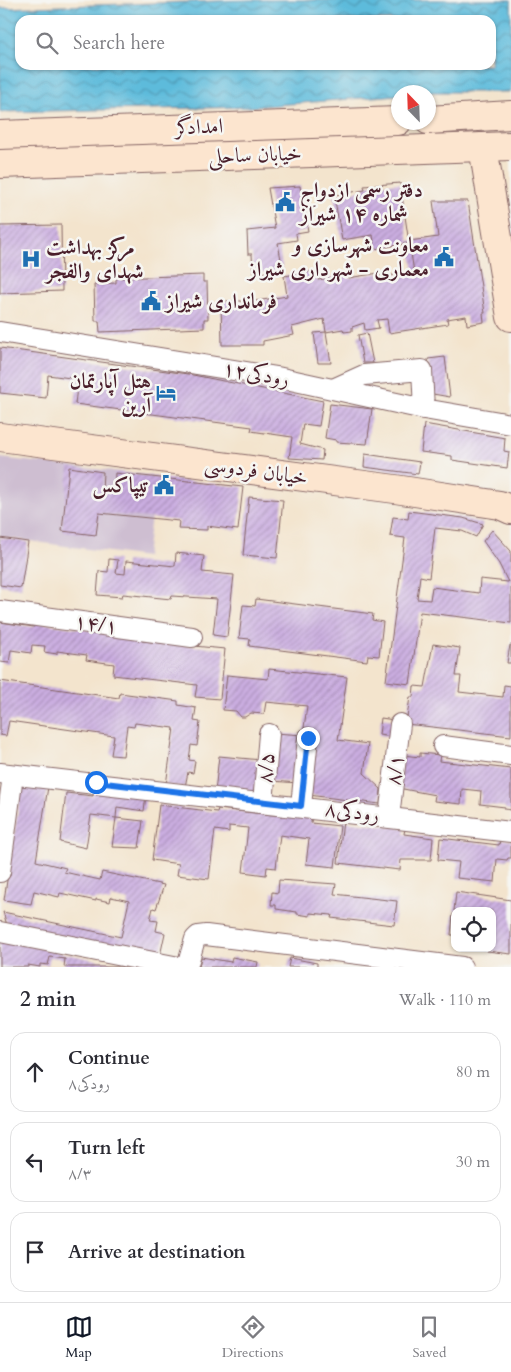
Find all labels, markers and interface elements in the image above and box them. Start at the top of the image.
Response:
search box [15,15,496,70]
icon: search [33,29,61,57]
text: Search here [73,30,165,56]
north arrow [391,85,436,130]
street label: امدادگر [172,112,224,142]
street label: خیابان ساحلی [208,139,302,172]
place label: دفتر رسمی ازدواج شماره ۱۴ شیراز [298,176,423,229]
public building icon: دفتر رسمی ازدواج شماره ۱۴ شیراز [274,191,296,213]
place label: معاونت شهرسازی و معماری - شهرداری شیراز [246,231,429,284]
place label: مرکز بهداشت شهدای والفجر [44,233,144,286]
public building icon: معاونت شهرسازی و معماری - شهرداری شیراز [433,246,455,268]
hospital icon: مرکز بهداشت شهدای والفجر [20,248,42,270]
place label: فرمانداری شیراز [164,287,277,316]
public building icon: فرمانداری شیراز [140,290,162,312]
street label: رودکی۱۲ [220,354,292,394]
place label: هتل آپارتمان آرین [69,367,153,420]
hotel icon: هتل آپارتمان آرین [155,382,177,404]
street label: خیابان فردوسی [203,449,309,493]
place label: تیپاکس [92,471,149,500]
public building icon: تیپاکس [153,474,175,496]
street label: ۱۴/۱ [72,607,120,641]
route end [297,727,320,750]
street label: ۸/۵ [250,751,282,785]
street label: ۸/۱ [379,753,411,787]
route start [85,771,108,794]
street label: رودکی۸ [323,794,381,830]
map controls [451,907,496,952]
button: locate [451,907,496,952]
text: 2 min [20,985,76,1014]
text: Walk · 110 m [399,989,491,1011]
text: Continue [68,1045,150,1071]
icon: ahead [21,1058,49,1086]
text: 80 m [456,1061,490,1083]
text: رودکی۸ [68,1073,110,1095]
text: Turn left [68,1135,145,1161]
icon: left [21,1148,49,1176]
text: 30 m [456,1151,490,1173]
text: ۸/۳ [68,1163,92,1185]
icon: arrive [21,1238,49,1266]
text: Arrive at destination [68,1239,245,1265]
tab: Map [65,1313,93,1362]
tab: Directions [222,1313,283,1362]
tab: Saved [412,1313,446,1362]

